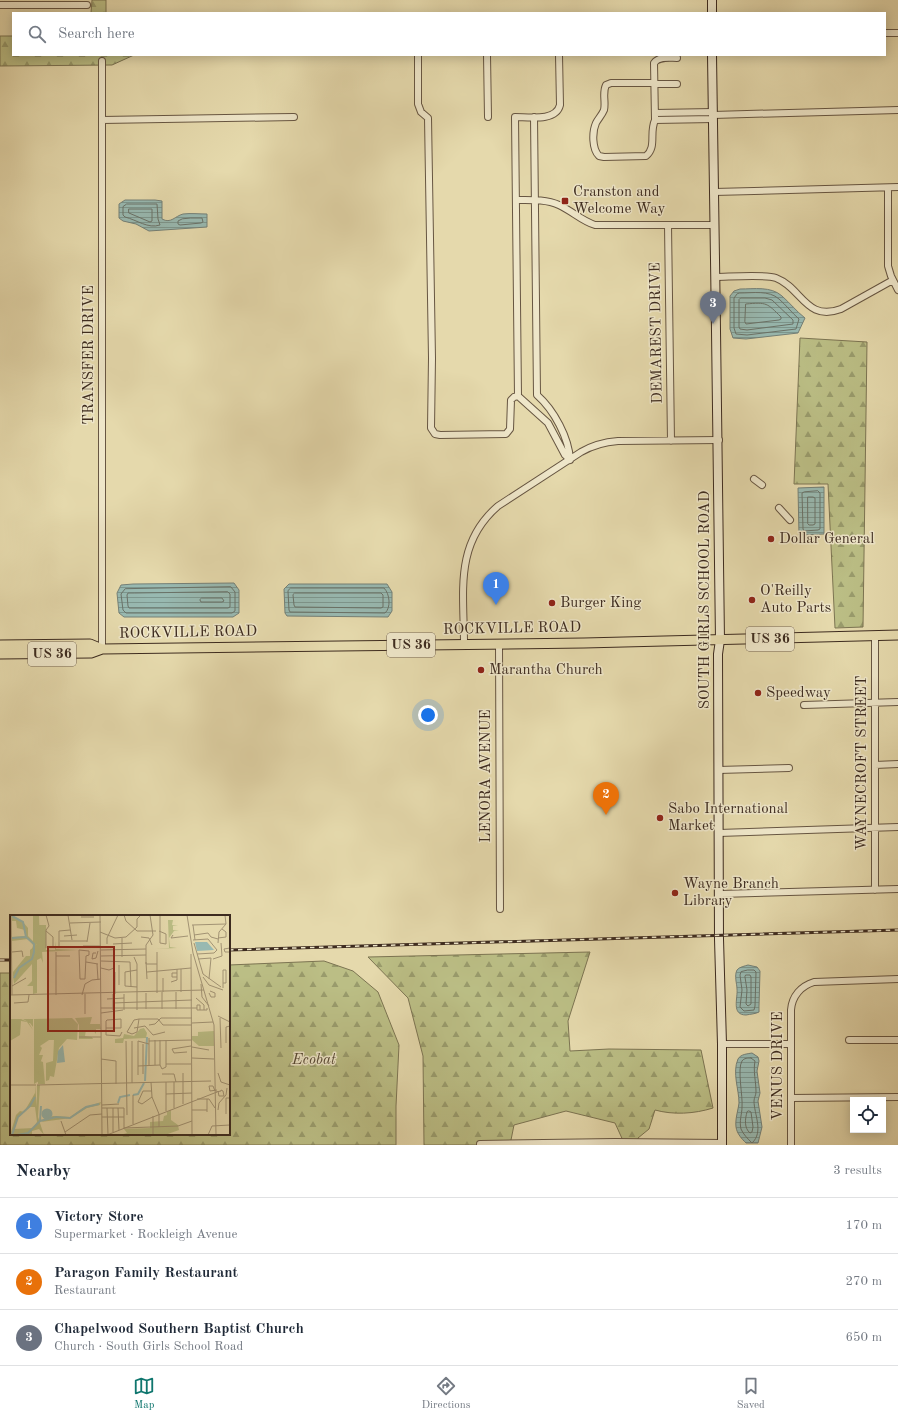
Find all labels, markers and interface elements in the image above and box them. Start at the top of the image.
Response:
search box [12,12,886,56]
icon: search [26,23,48,45]
text: Search here [58,27,135,42]
place label: Cranston and Welcome Way [573,185,666,217]
marker: Cranston and Welcome Way [560,196,570,206]
street label: DEMAREST DRIVE [648,262,666,404]
street label: TRANSFER DRIVE [82,285,97,425]
pin: 3 [700,291,726,324]
street label: SOUTH GIRLS SCHOOL ROAD [698,491,713,709]
place label: Dollar General [779,532,874,547]
marker: Dollar General [766,534,776,544]
pin: 1 [483,572,509,605]
place label: O'Reilly Auto Parts [760,584,831,616]
marker: O'Reilly Auto Parts [747,595,757,605]
place label: Burger King [560,596,641,611]
marker: Burger King [547,598,557,608]
street label: ROCKVILLE ROAD [443,620,581,638]
street label: ROCKVILLE ROAD [119,624,257,642]
road number: US 36 [746,627,794,651]
road number: US 36 [387,633,435,657]
road number: US 36 [28,642,76,666]
place label: Marantha Church [489,663,603,678]
marker: Marantha Church [476,665,486,675]
street label: WAYNECROFT STREET [855,676,870,850]
place label: Speedway [766,686,831,701]
marker: Speedway [753,688,763,698]
your location [418,705,438,725]
street label: LENORA AVENUE [479,709,494,843]
pin: 2 [593,782,619,815]
place label: Sabo International Market [668,802,788,834]
marker: Sabo International Market [655,813,665,823]
place label: Wayne Branch Library [683,877,779,909]
marker: Wayne Branch Library [670,888,680,898]
inset map [10,915,230,1135]
street label: VENUS DRIVE [771,1012,786,1120]
park label: Ecobat [291,1053,336,1068]
map controls [850,1097,886,1133]
button: locate [850,1097,886,1133]
text: Nearby [16,1163,71,1180]
text: 3 results [833,1164,882,1177]
text: Victory Store [54,1210,144,1225]
text: 1 [25,1219,33,1232]
text: 170 m [845,1219,882,1232]
text: Supermarket · Rockleigh Avenue [54,1228,238,1241]
text: Paragon Family Restaurant [54,1266,238,1281]
text: 2 [25,1275,33,1288]
text: 270 m [845,1275,882,1288]
text: Restaurant [54,1284,116,1297]
text: Chapelwood Southern Baptist Church [54,1322,304,1337]
text: 3 [25,1331,33,1344]
text: 650 m [845,1331,882,1344]
text: Church · South Girls School Road [54,1340,243,1353]
tab: Map [133,1375,155,1413]
tab: Directions [422,1375,470,1413]
tab: Saved [737,1375,765,1413]

